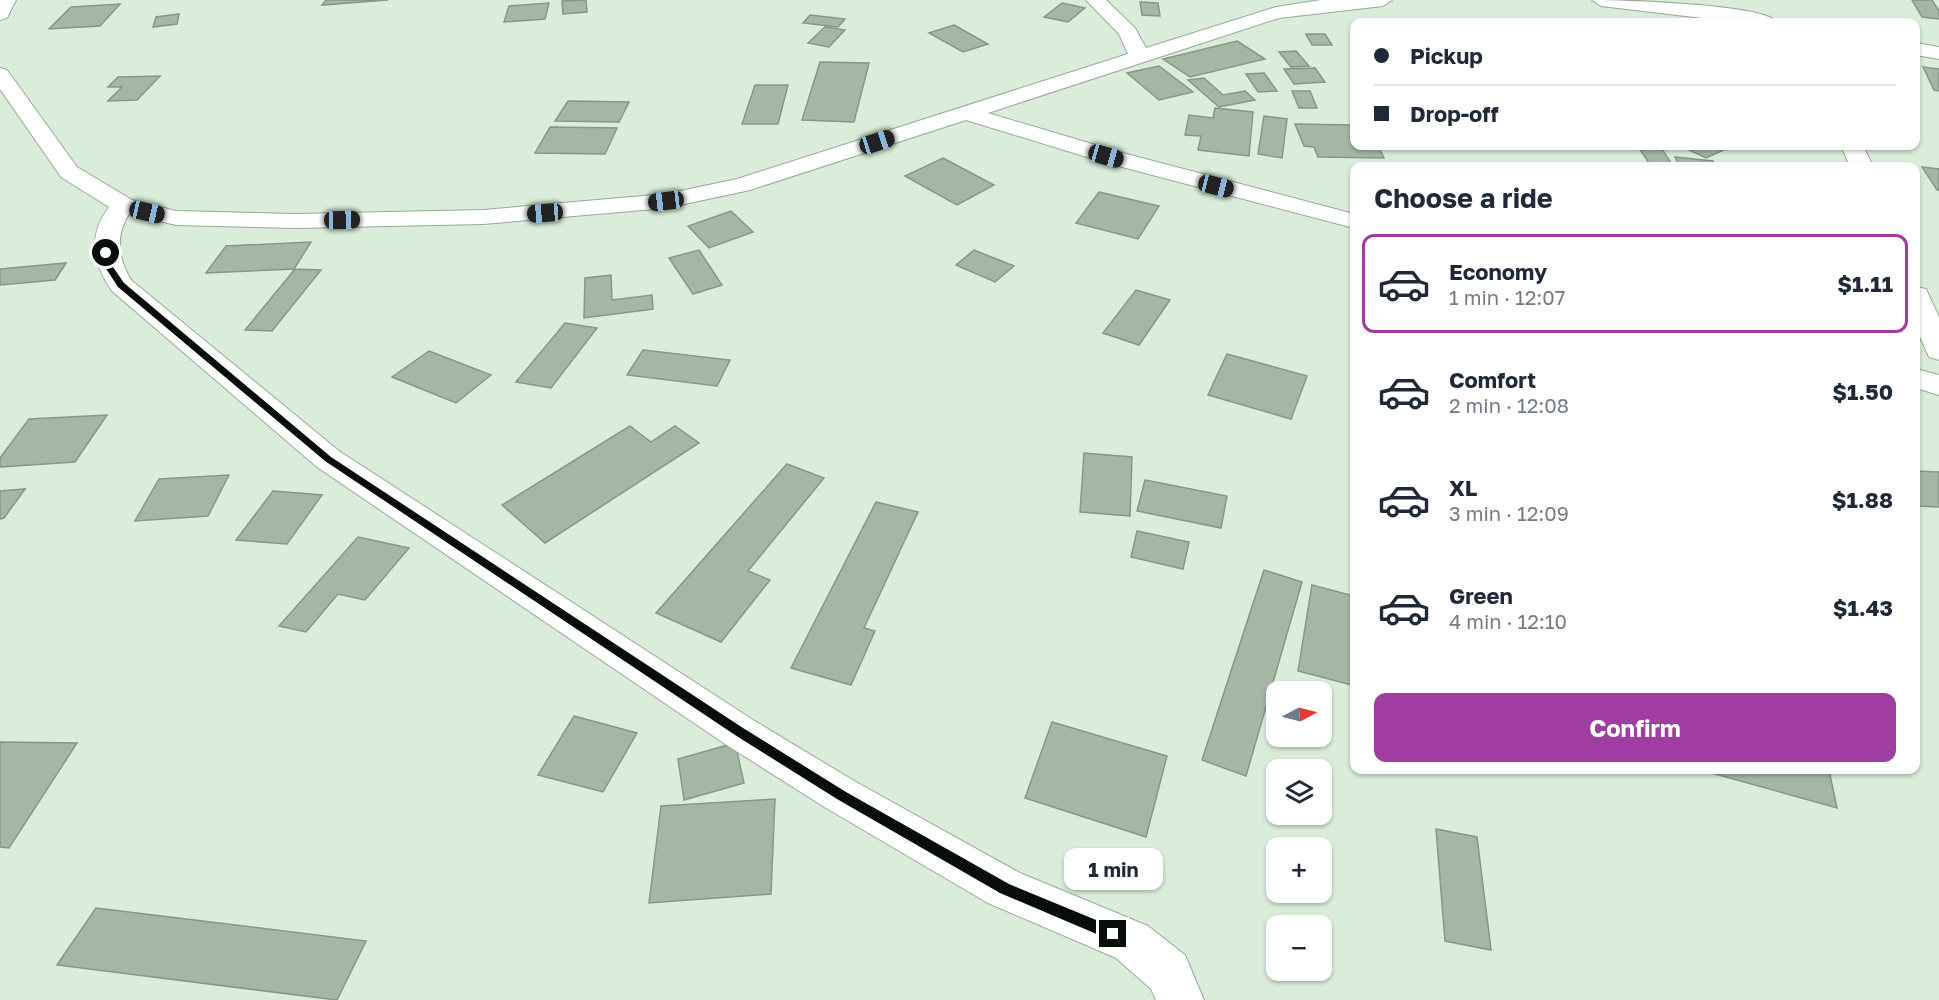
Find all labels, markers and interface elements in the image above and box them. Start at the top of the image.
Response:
text: Pickup [1410,42,1483,69]
text: Drop-off [1410,100,1499,127]
car [857,128,897,156]
car [1086,142,1126,170]
car [1196,173,1236,199]
text: Choose a ride [1374,182,1553,214]
car [647,190,685,212]
car [127,199,167,225]
car [526,203,564,223]
car [324,211,360,229]
route start [92,239,119,266]
icon: car [1377,257,1431,311]
text: Economy [1449,258,1547,285]
text: $1.11 [1837,270,1893,297]
text: 1 min · 12:07 [1449,285,1565,309]
icon: car [1377,365,1431,419]
text: Comfort [1449,366,1536,393]
text: $1.50 [1832,378,1893,405]
text: 2 min · 12:08 [1449,393,1569,417]
icon: car [1377,473,1431,527]
text: XL [1449,474,1477,501]
text: $1.88 [1832,486,1893,513]
text: 3 min · 12:09 [1449,501,1569,525]
icon: car [1377,581,1431,635]
text: Green [1449,582,1513,609]
text: $1.43 [1833,594,1893,621]
text: 4 min · 12:10 [1449,609,1567,633]
north arrow [1266,681,1332,747]
map controls [1266,681,1332,981]
button: Confirm [1374,693,1896,762]
button: layers [1266,759,1332,825]
button: + [1266,837,1332,903]
callout: 1 min [1064,847,1162,889]
text: 1 min [1088,857,1139,881]
button: − [1266,915,1332,981]
route end [1099,920,1126,947]

